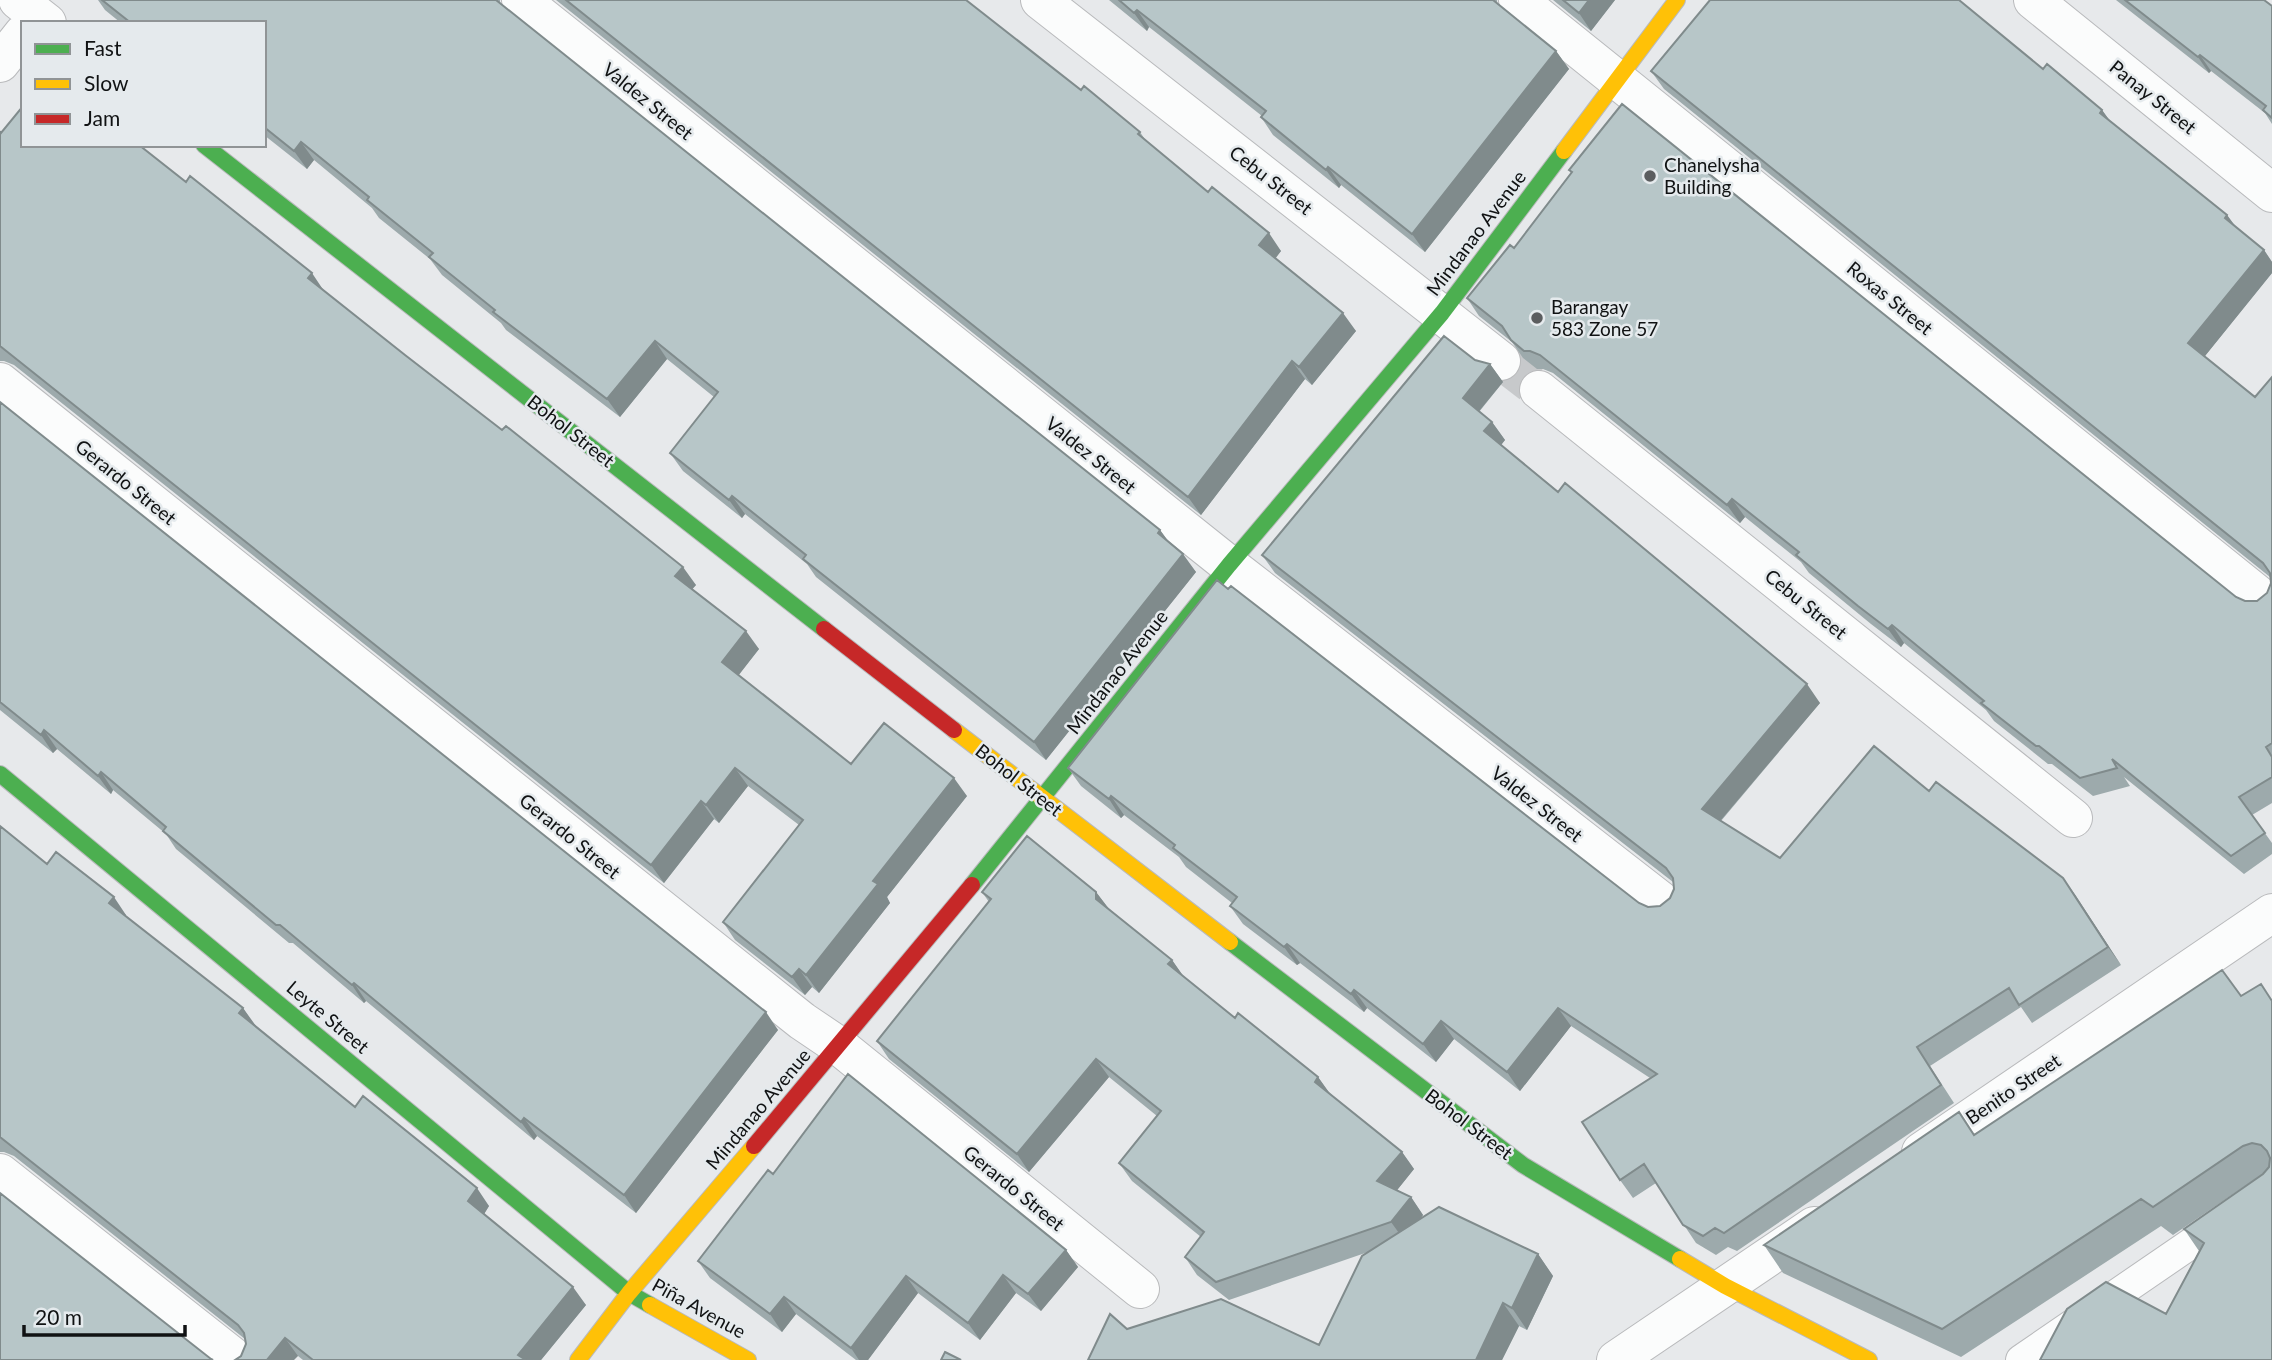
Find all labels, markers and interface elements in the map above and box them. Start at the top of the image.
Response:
legend [21,21,266,147]
text: Fast [84,35,122,60]
street label: Panay Street [2105,55,2201,139]
street label: Valdez Street [599,57,698,144]
text: Slow [84,70,129,95]
text: Jam [84,105,120,130]
street label: Cebu Street [1225,140,1317,219]
place label: Chanelysha Building [1664,153,1760,198]
street label: Mindanao Avenue [1421,166,1530,300]
marker: Chanelysha Building [1642,168,1658,184]
street label: Roxas Street [1843,256,1938,339]
place label: Barangay 583 Zone 57 [1551,295,1658,340]
marker: Barangay 583 Zone 57 [1529,310,1545,326]
street label: Bohol Street [523,390,619,472]
street label: Valdez Street [1042,411,1141,498]
street label: Gerardo Street [71,434,181,529]
street label: Cebu Street [1761,564,1852,644]
street label: Mindanao Avenue [1061,605,1172,738]
street label: Bohol Street [971,739,1067,821]
street label: Valdez Street [1487,761,1588,847]
street label: Gerardo Street [515,788,625,883]
street label: Leyte Street [282,976,374,1058]
street label: Mindanao Avenue [700,1044,815,1174]
street label: Benito Street [1961,1048,2065,1129]
street label: Bohol Street [1421,1083,1518,1164]
street label: Gerardo Street [959,1140,1069,1235]
street label: Piña Avenue [649,1273,750,1343]
scale bar [24,1294,186,1338]
text: 20 m [35,1304,82,1329]

